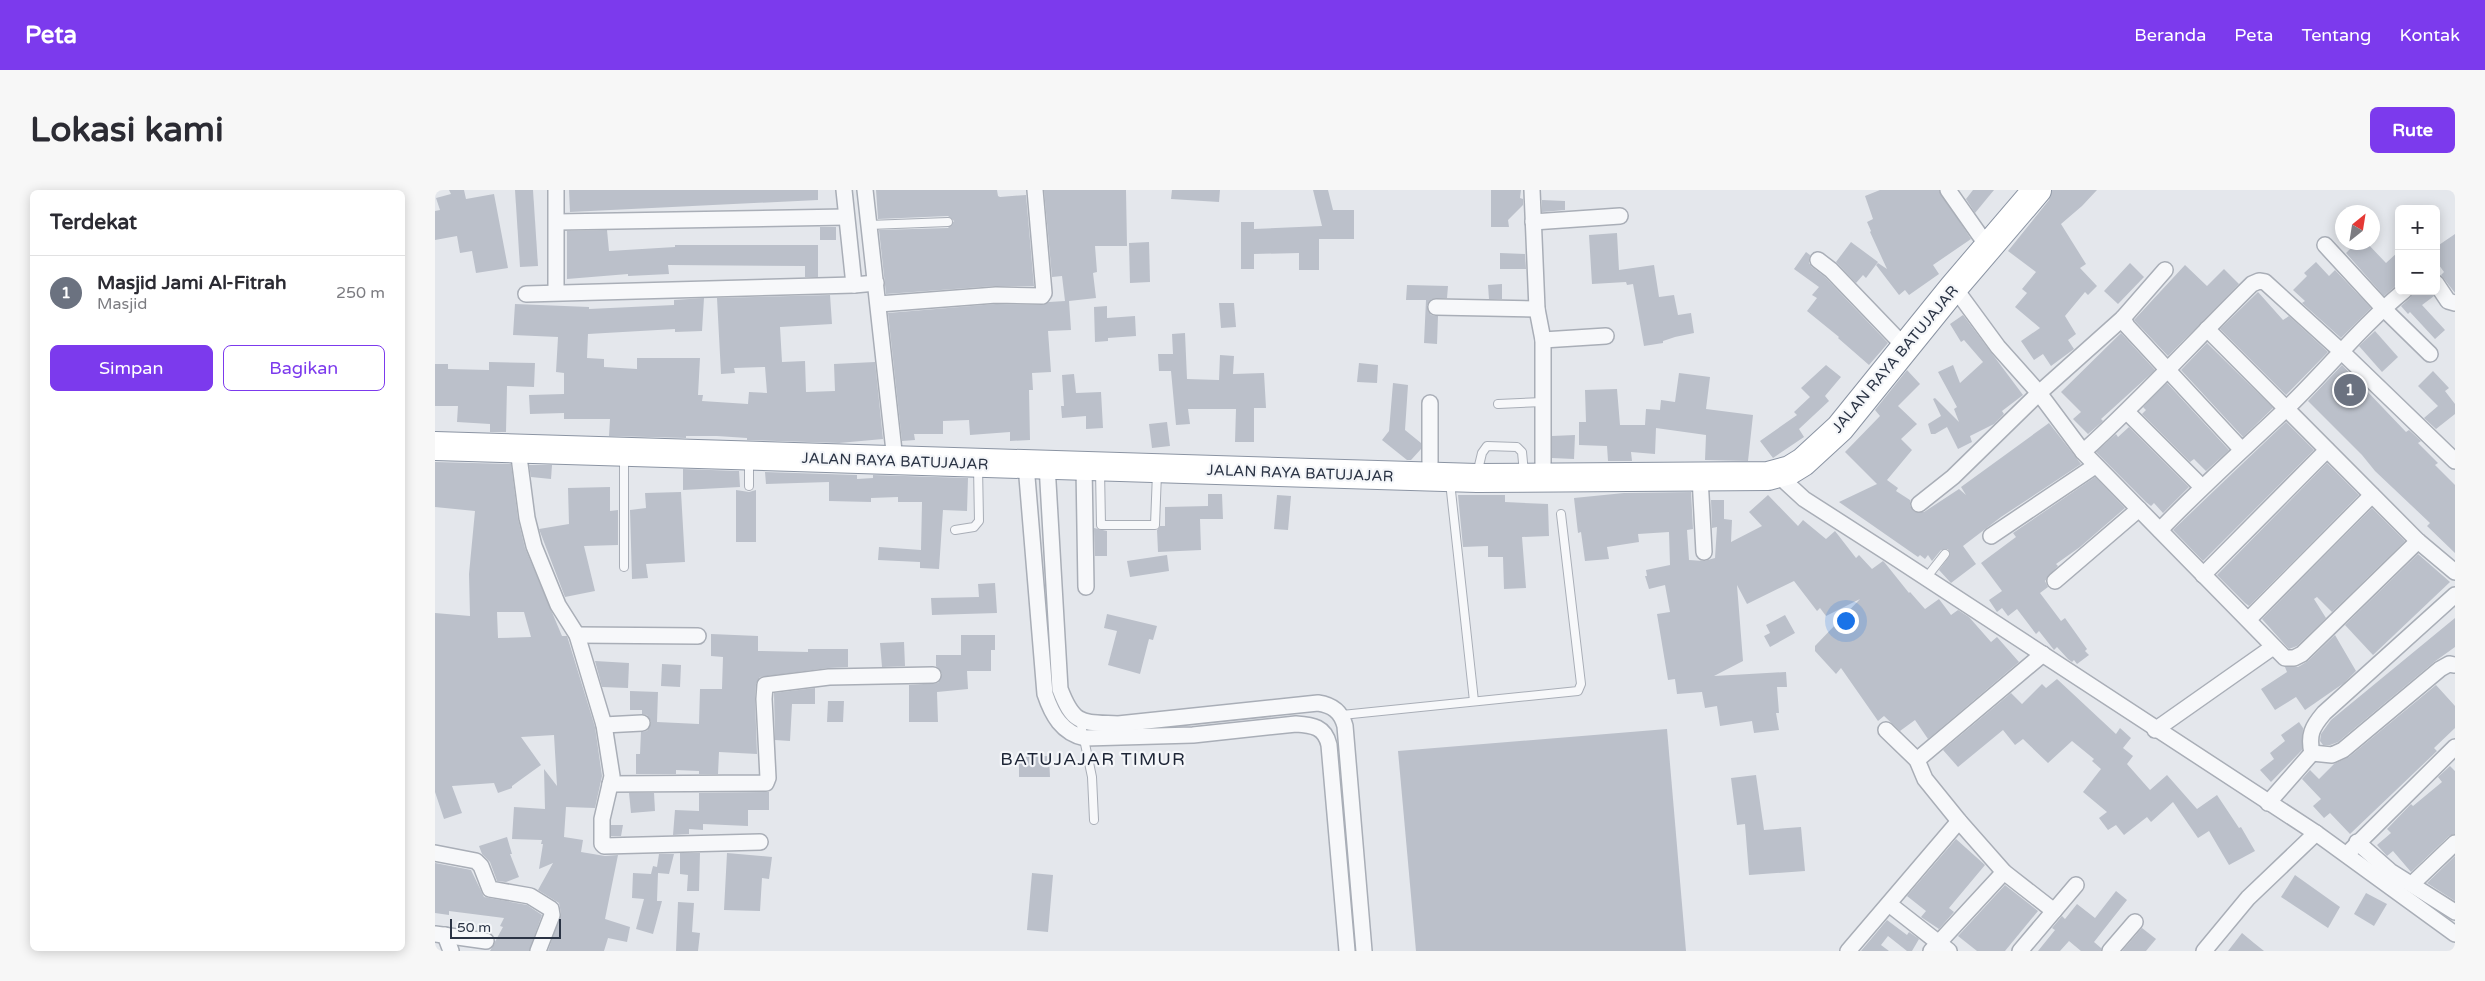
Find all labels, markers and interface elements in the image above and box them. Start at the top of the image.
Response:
text: Peta [25,21,77,50]
text: Beranda [2134,24,2206,46]
text: Peta [2234,24,2273,46]
text: Tentang [2301,24,2371,46]
text: Kontak [2399,24,2460,46]
button: Rute [2370,107,2455,153]
text: Lokasi kami [30,109,224,151]
north arrow [2335,205,2380,250]
map controls [2395,205,2440,295]
button: + [2395,205,2440,250]
text: Terdekat [50,210,137,235]
button: − [2395,250,2440,295]
text: Masjid Jami Al-Fitrah [97,272,287,294]
street label: JALAN RAYA BATUJAJAR [1828,282,1962,436]
text: 1 [61,283,71,303]
text: 250 m [336,283,385,303]
text: Masjid [97,294,147,314]
button: Simpan [50,345,213,391]
button: Bagikan [223,345,385,391]
pin: 1 [2334,371,2366,409]
street label: JALAN RAYA BATUJAJAR [801,449,989,473]
street label: JALAN RAYA BATUJAJAR [1206,461,1394,485]
your location [1833,608,1859,634]
district label: BATUJAJAR TIMUR [1000,748,1186,770]
scale bar [450,916,561,939]
text: 50 m [457,919,491,936]

